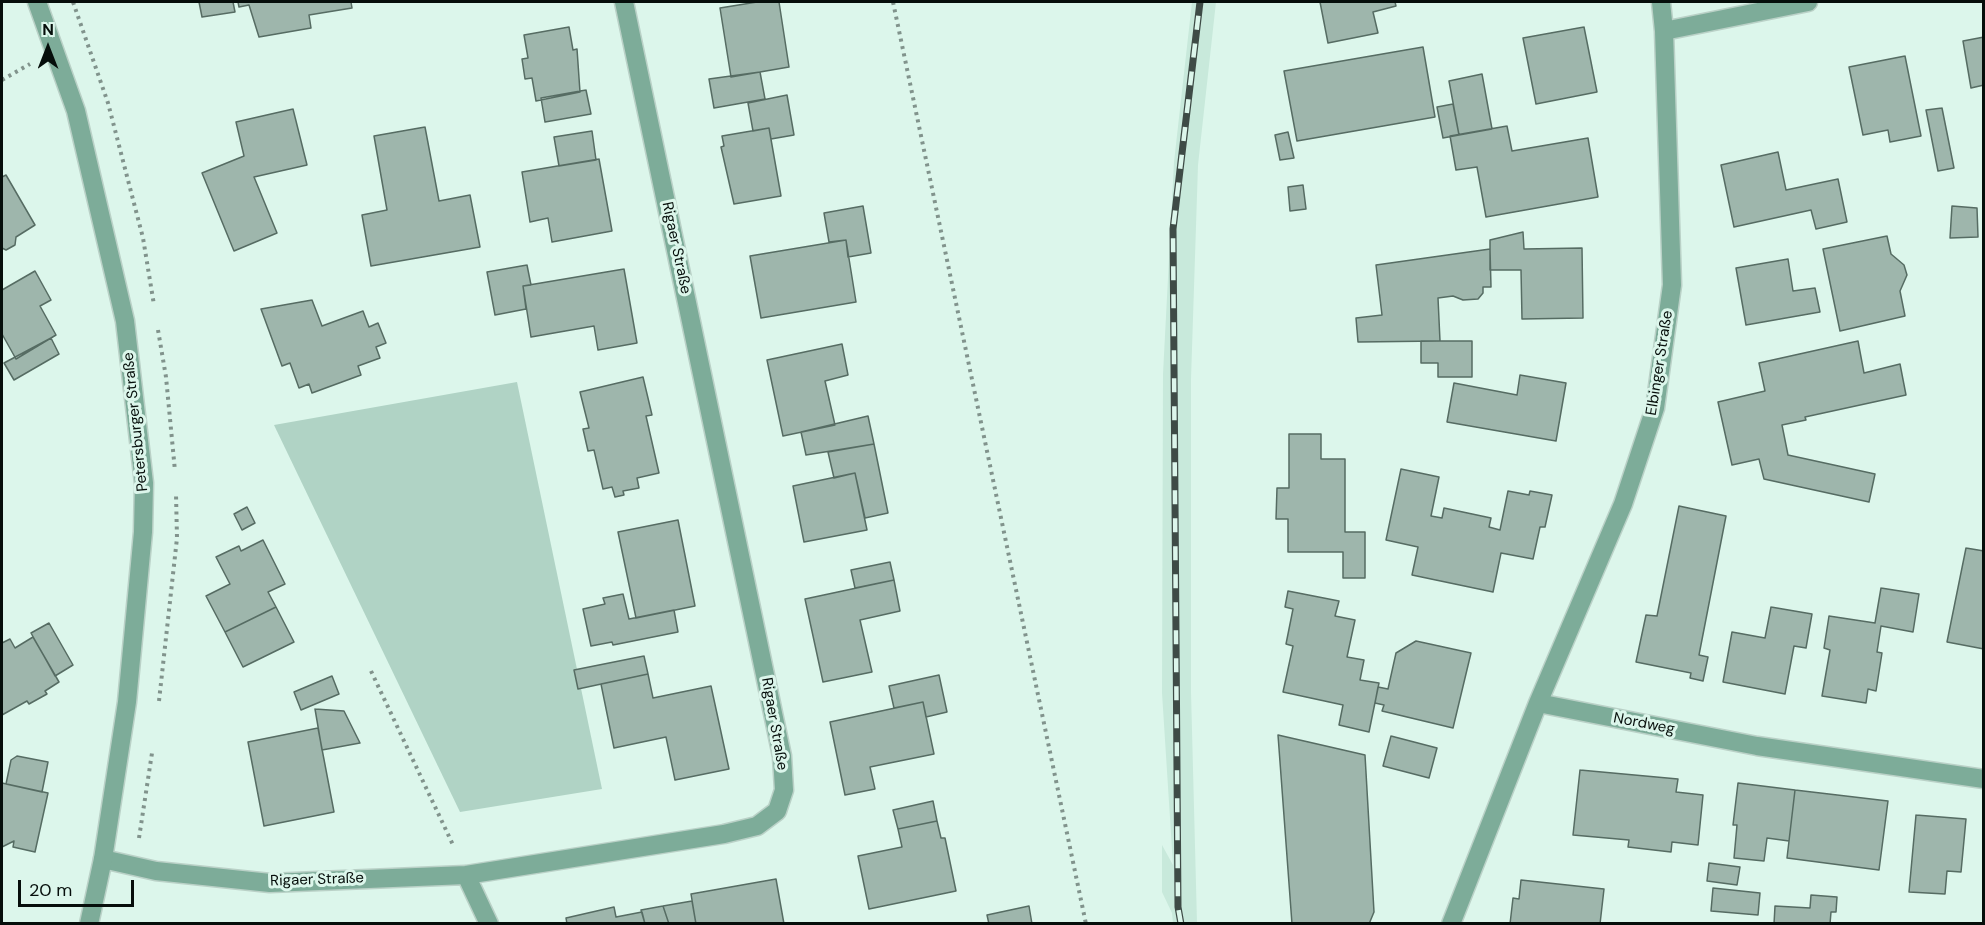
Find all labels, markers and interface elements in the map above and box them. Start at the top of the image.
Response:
north arrow [18,18,78,78]
text: N [42,19,54,40]
street label: Rigaer Straße [657,200,695,296]
street label: Elbinger Straße [1643,309,1677,417]
street label: Petersburger Straße [120,352,152,492]
street label: Rigaer Straße [757,676,791,772]
street label: Nordweg [1612,709,1676,739]
scale bar [21,868,136,906]
street label: Rigaer Straße [270,869,364,891]
text: 20 m [29,878,72,902]

